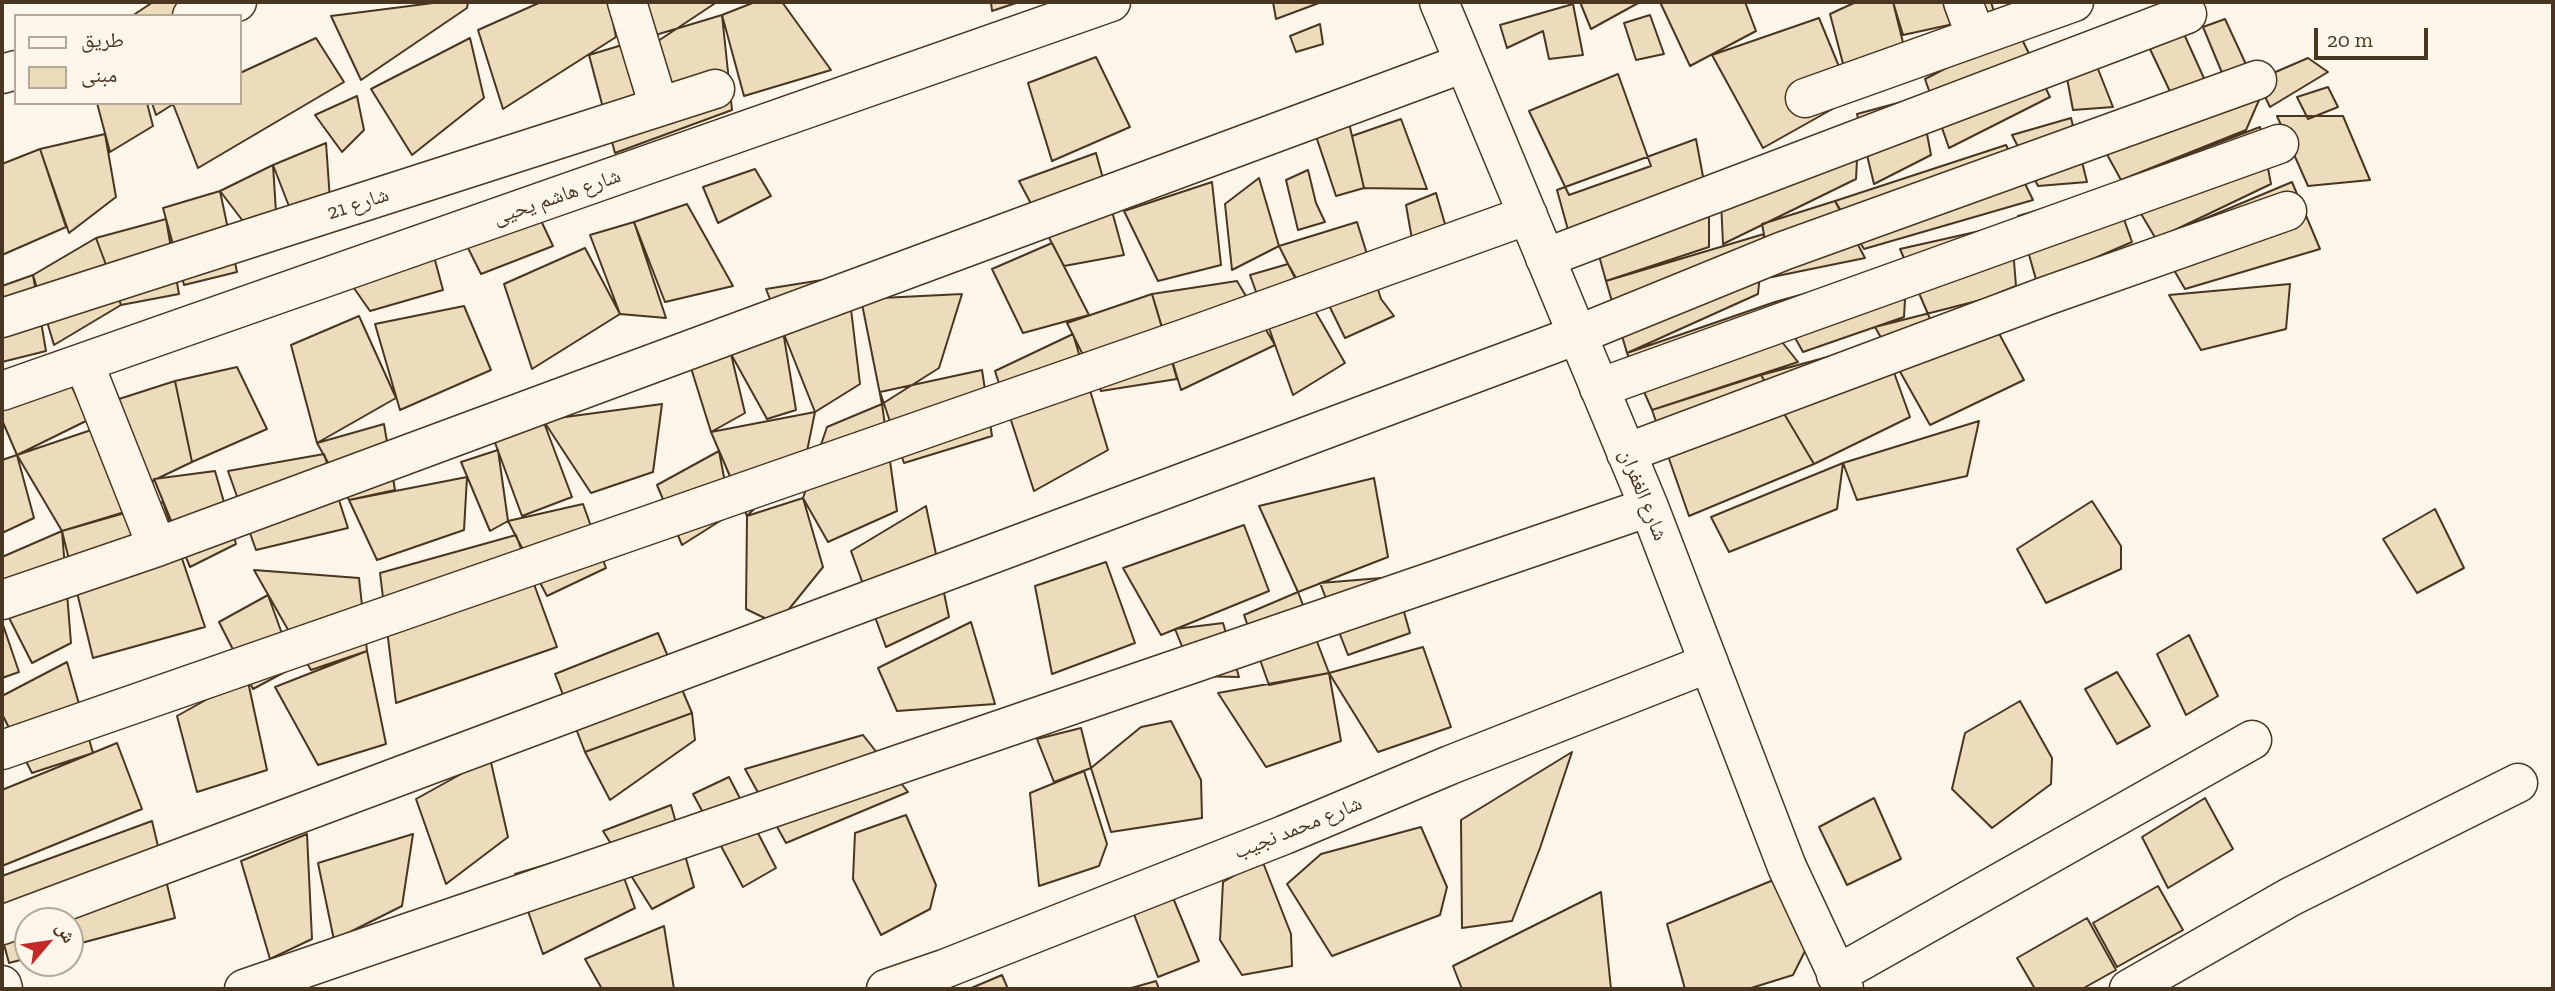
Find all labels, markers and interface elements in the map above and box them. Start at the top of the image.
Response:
legend [14,14,242,105]
scale bar [2317,14,2431,58]
text: طريق [81,27,124,52]
text: 20 m [2327,27,2373,52]
text: مبنى [81,62,117,87]
street label: شارع هاشم يحيى [490,163,624,231]
street label: شارع 21 [324,182,392,226]
street label: شارع الغفران [1613,445,1673,545]
street label: شارع محمد نجيب [1230,791,1366,865]
north arrow [14,907,84,977]
text: ش [51,918,81,947]

